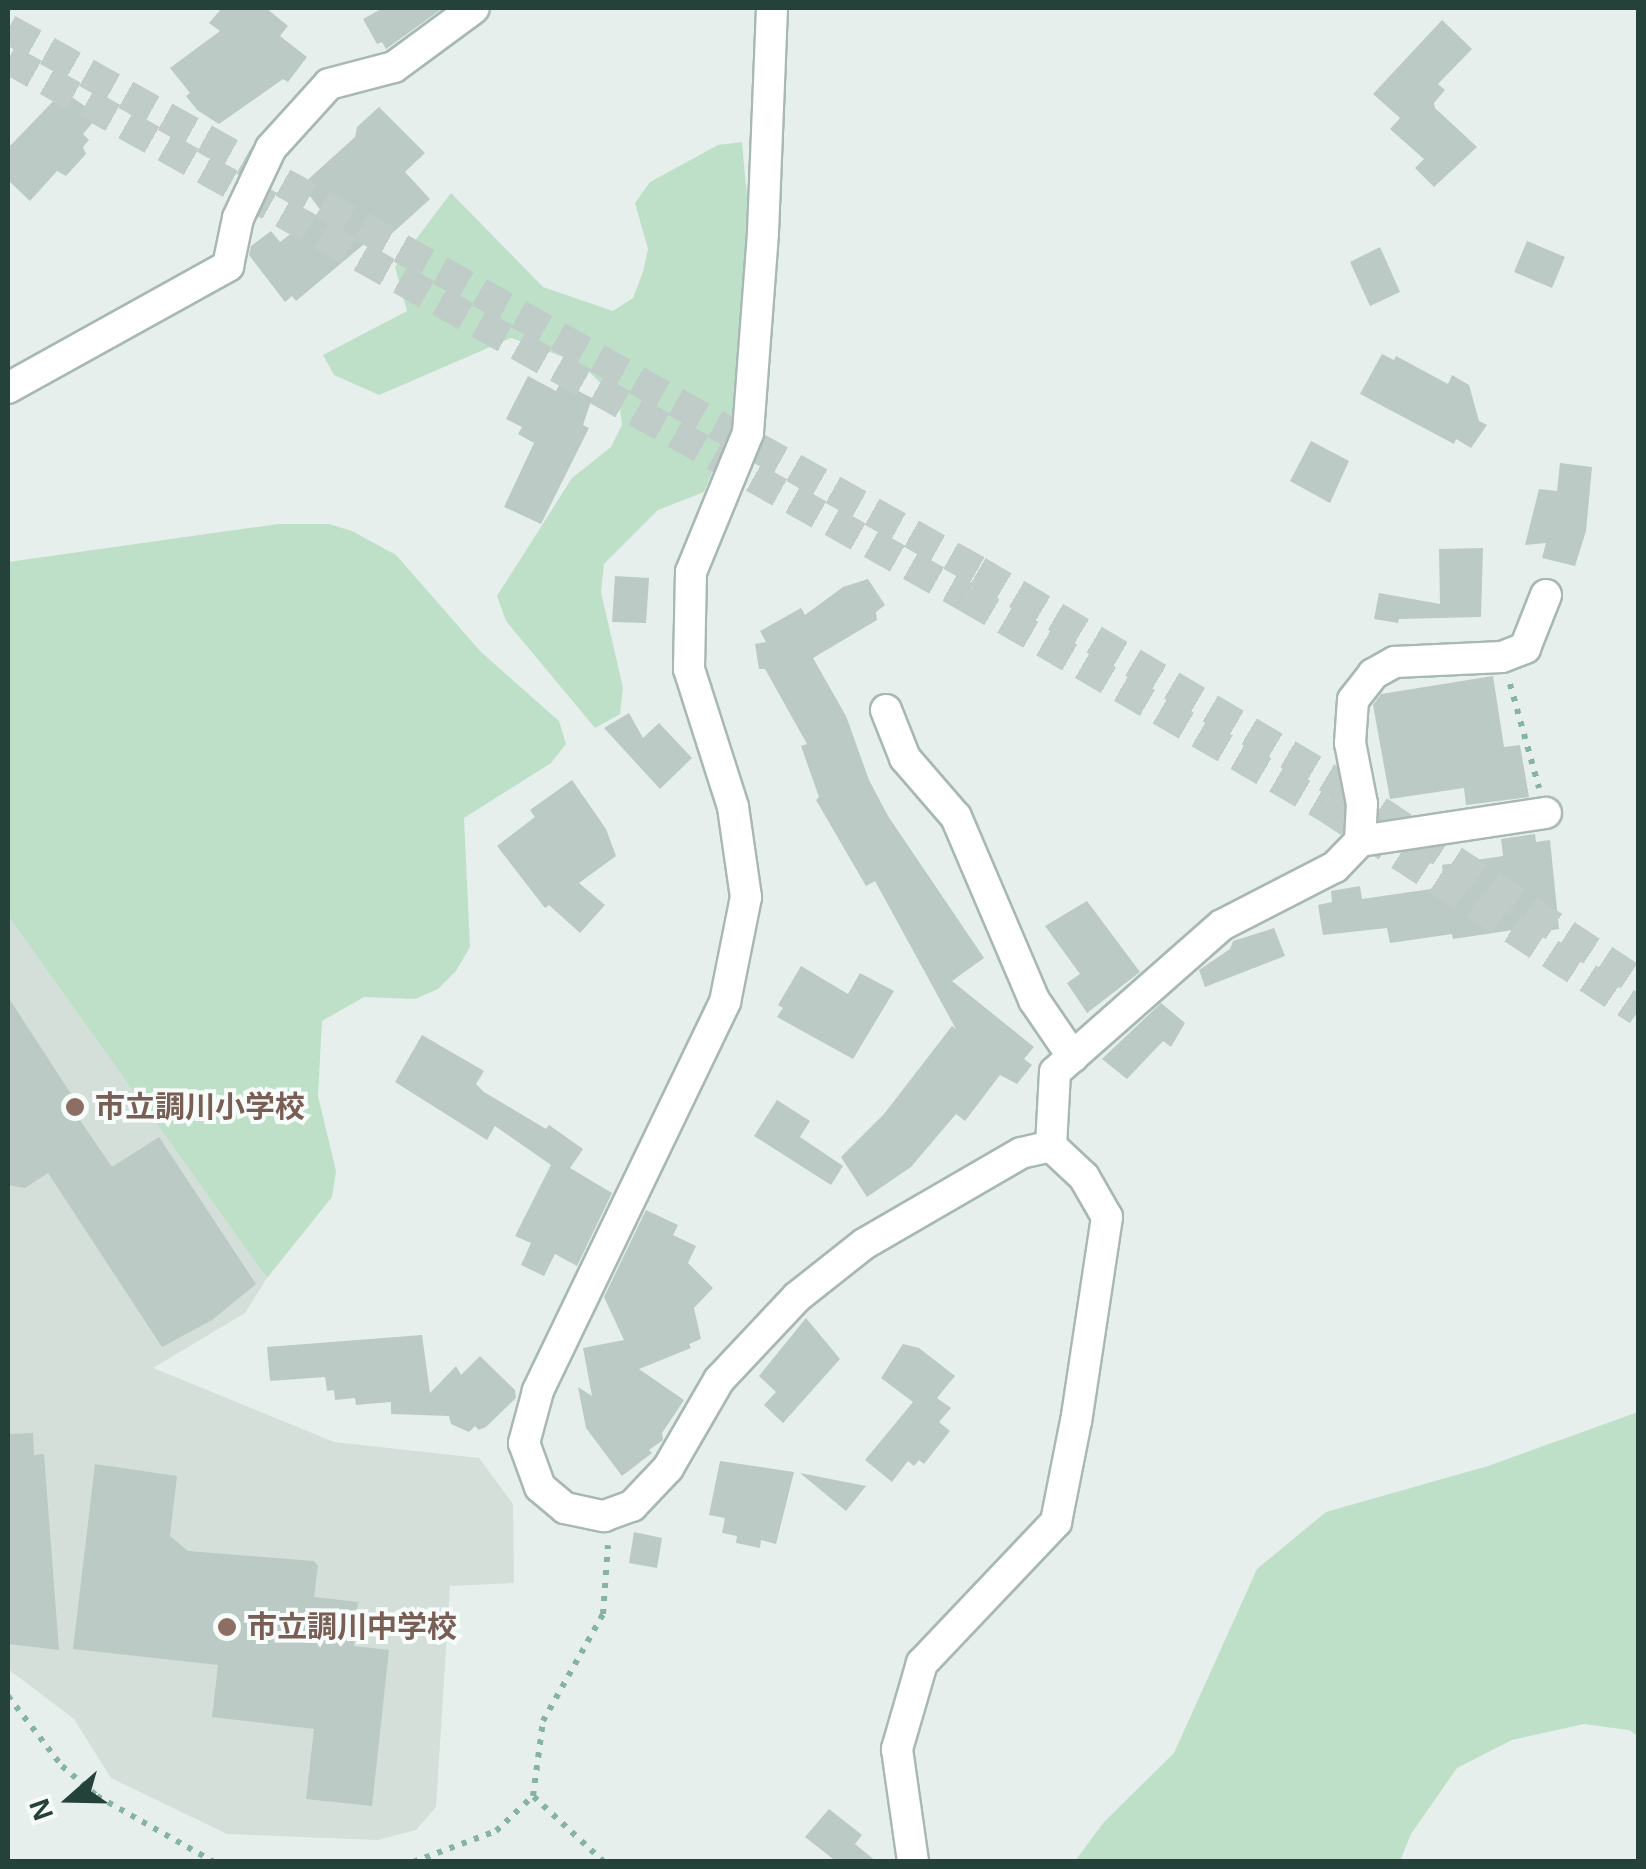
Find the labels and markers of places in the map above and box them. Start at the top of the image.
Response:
place label: 市立調川小学校 [95,1089,305,1125]
marker: 市立調川小学校 [64,1096,86,1118]
place label: 市立調川中学校 [247,1609,457,1645]
marker: 市立調川中学校 [216,1616,238,1638]

